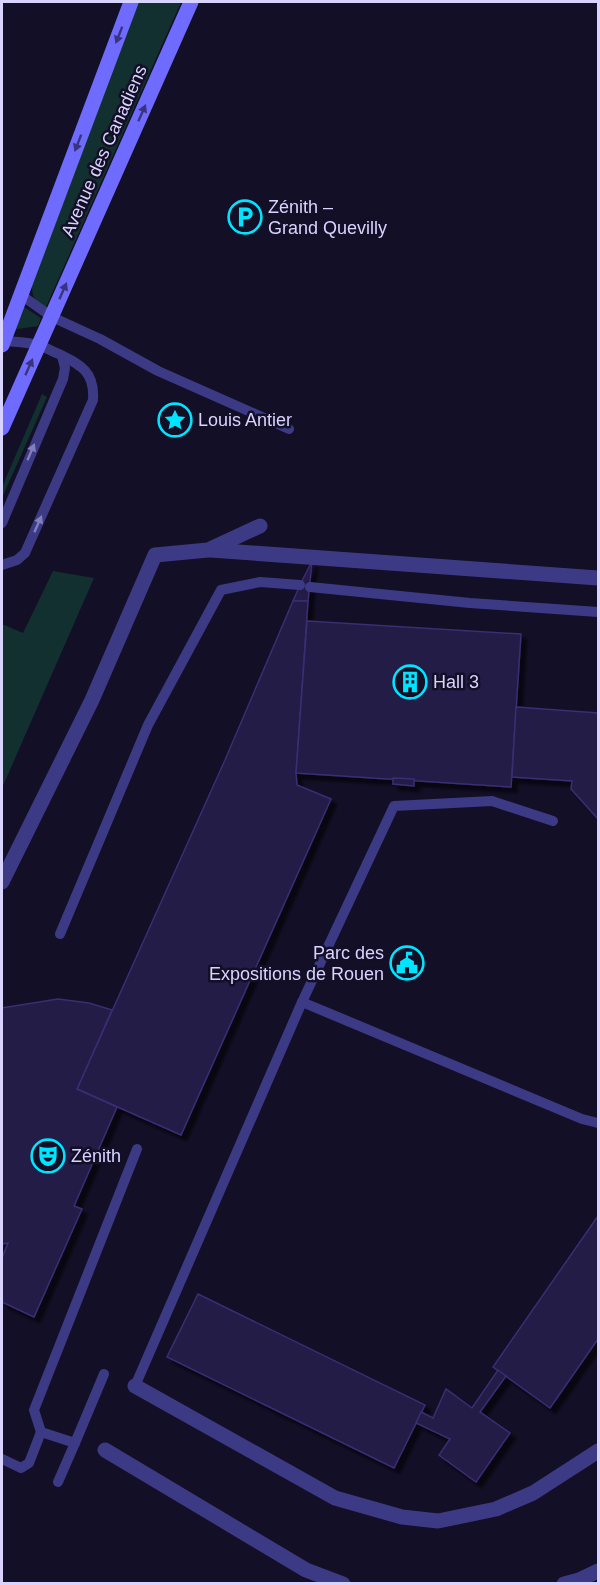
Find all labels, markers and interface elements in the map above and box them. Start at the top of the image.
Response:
one-way arrow [113,26,123,44]
street label: Avenue des Canadiens [57,62,151,240]
one-way arrow [137,104,147,122]
one-way arrow [73,134,82,152]
place label: Zénith – Grand Quevilly [268,197,387,238]
parking icon: Zénith – Grand Quevilly [227,199,263,235]
one-way arrow [58,282,68,300]
one-way arrow [25,359,34,376]
place icon: Louis Antier [157,402,193,438]
place label: Louis Antier [198,410,292,430]
one-way arrow [27,443,36,461]
one-way arrow [34,515,43,533]
building icon: Hall 3 [392,664,428,700]
place label: Hall 3 [433,672,479,692]
place label: Parc des Expositions de Rouen [209,943,384,984]
public building icon: Parc des Expositions de Rouen [389,945,425,981]
theatre icon: Zénith [30,1138,66,1174]
place label: Zénith [71,1146,121,1166]

